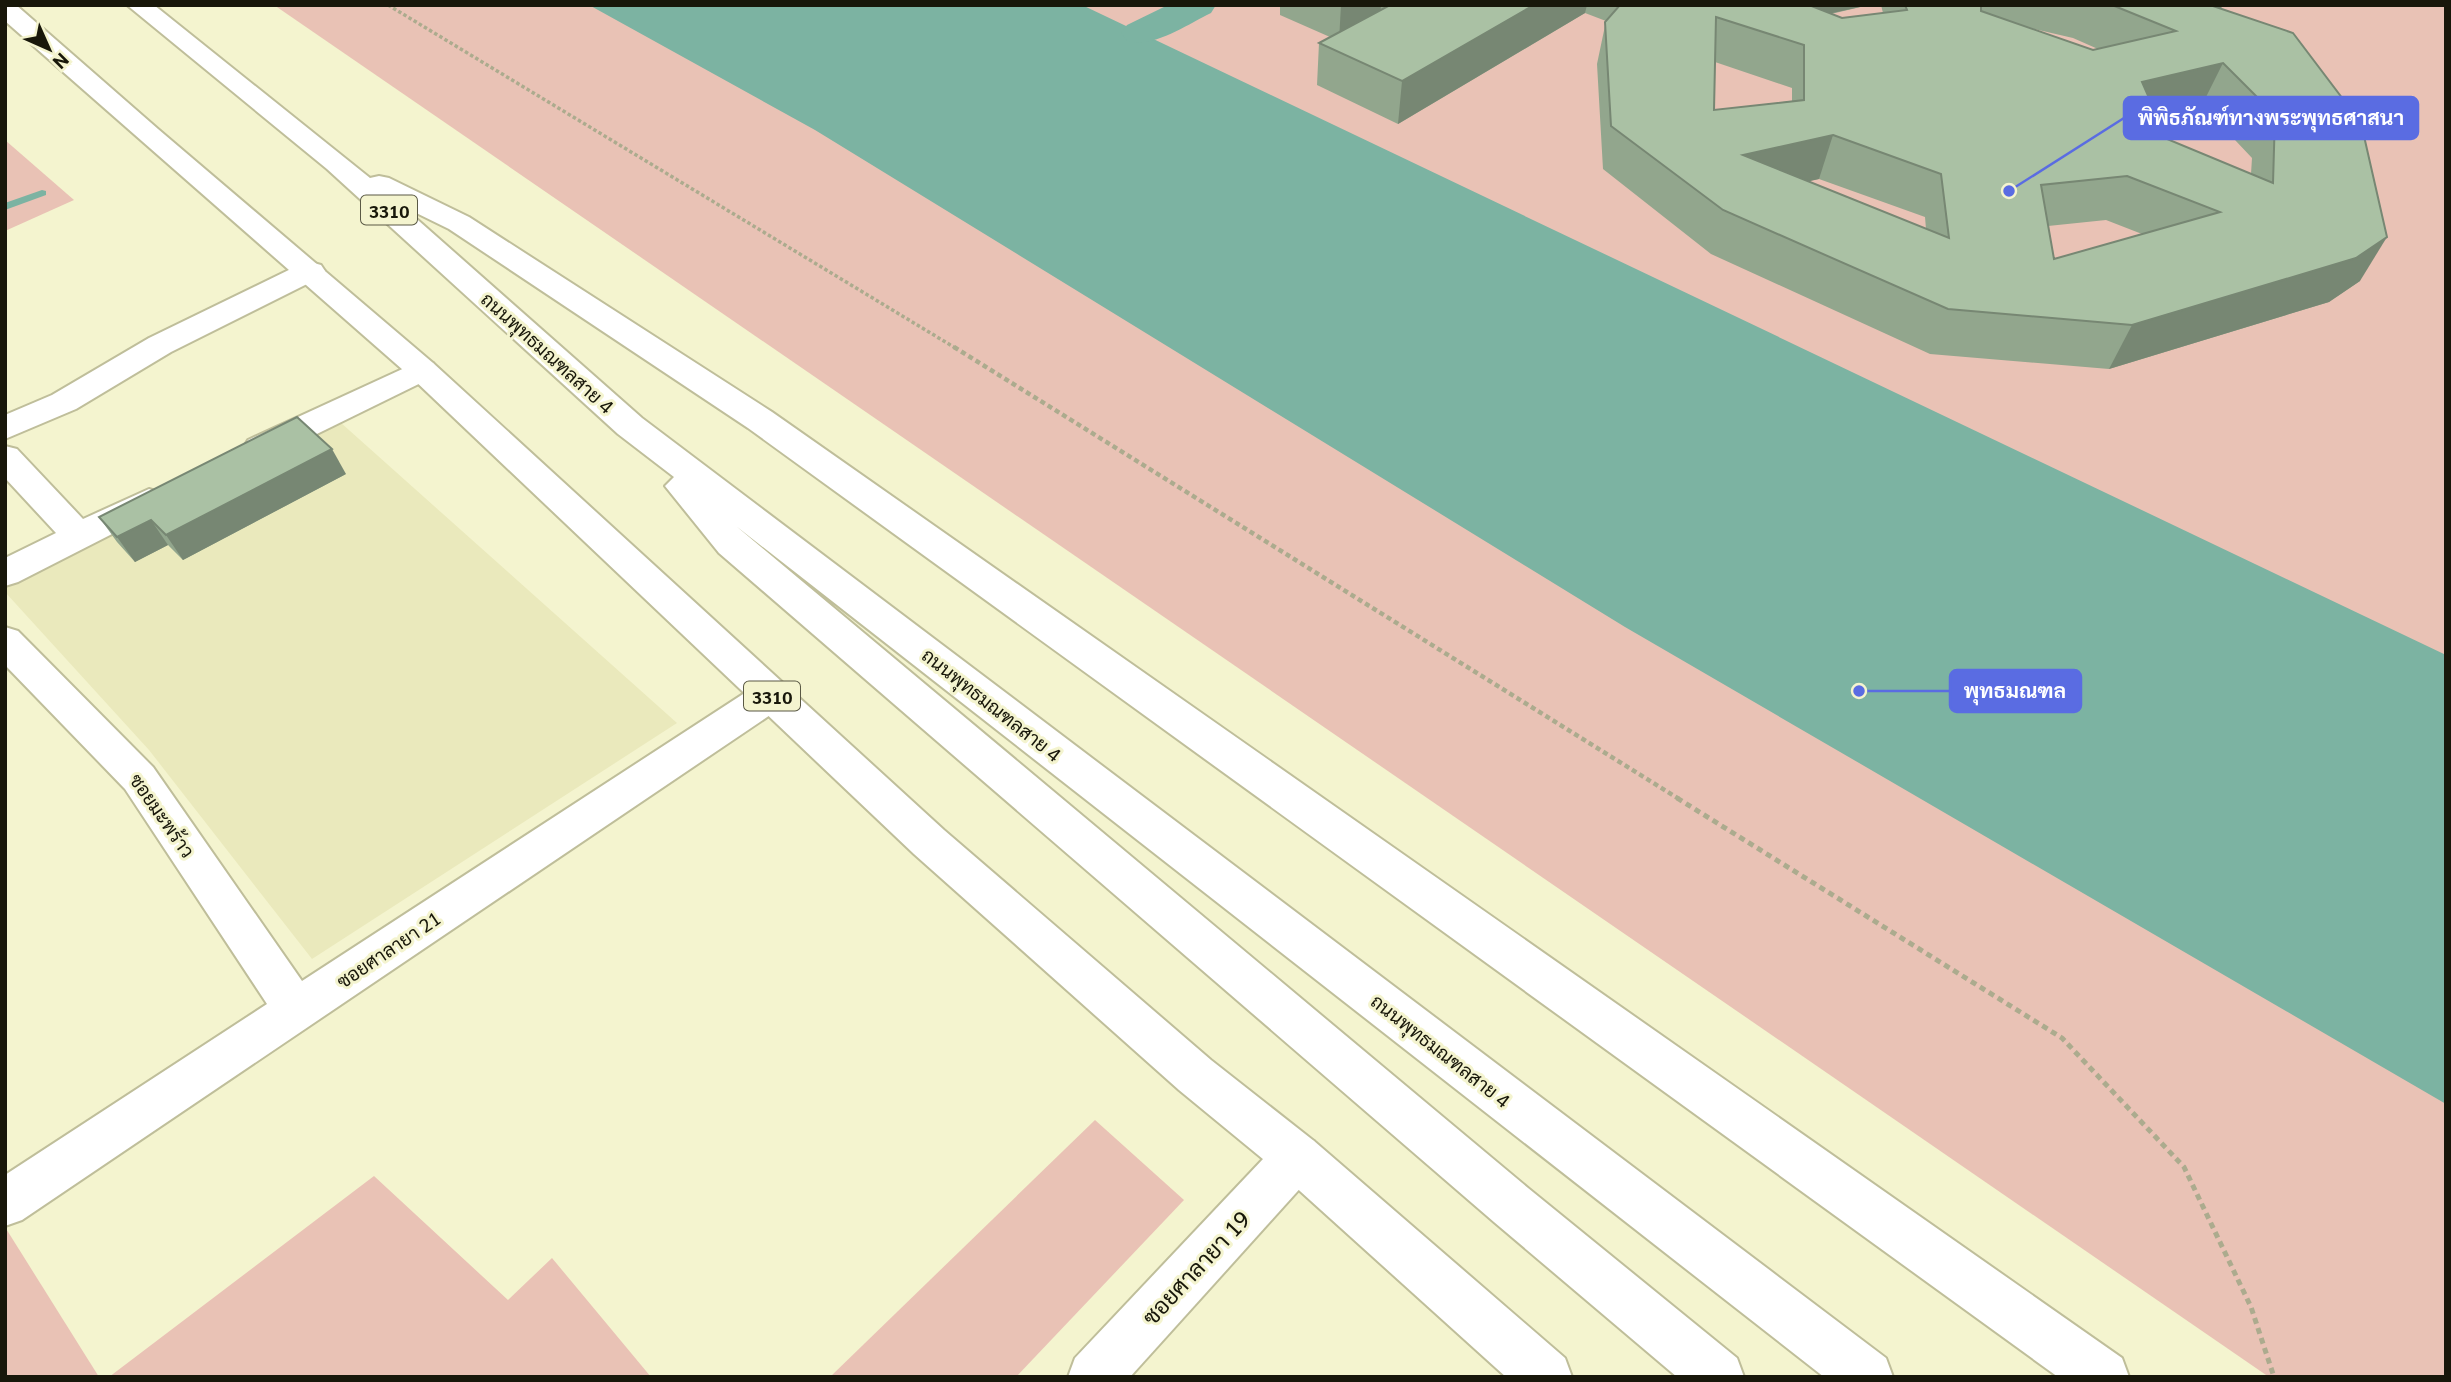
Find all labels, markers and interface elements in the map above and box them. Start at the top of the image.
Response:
north arrow [14,14,84,84]
text: N [49,49,75,75]
callout: พิพิธภัณฑ์ทางพระพุทธศาสนา [2124,97,2418,139]
text: พิพิธภัณฑ์ทางพระพุทธศาสนา [2138,103,2404,133]
road number: 3310 [361,196,417,224]
street label: ถนนพุทธมณฑลสาย 4 [476,286,619,419]
street label: ถนนพุทธมณฑลสาย 4 [916,642,1066,767]
callout: พุทธมณฑล [1950,670,2081,712]
text: พุทธมณฑล [1964,676,2066,706]
road number: 3310 [744,682,800,710]
street label: ซอยมะพร้าว [125,768,201,862]
street label: ซอยศาลายา 21 [331,905,445,993]
street label: ถนนพุทธมณฑลสาย 4 [1365,988,1515,1113]
street label: ซอยศาลายา 19 [1134,1204,1256,1330]

